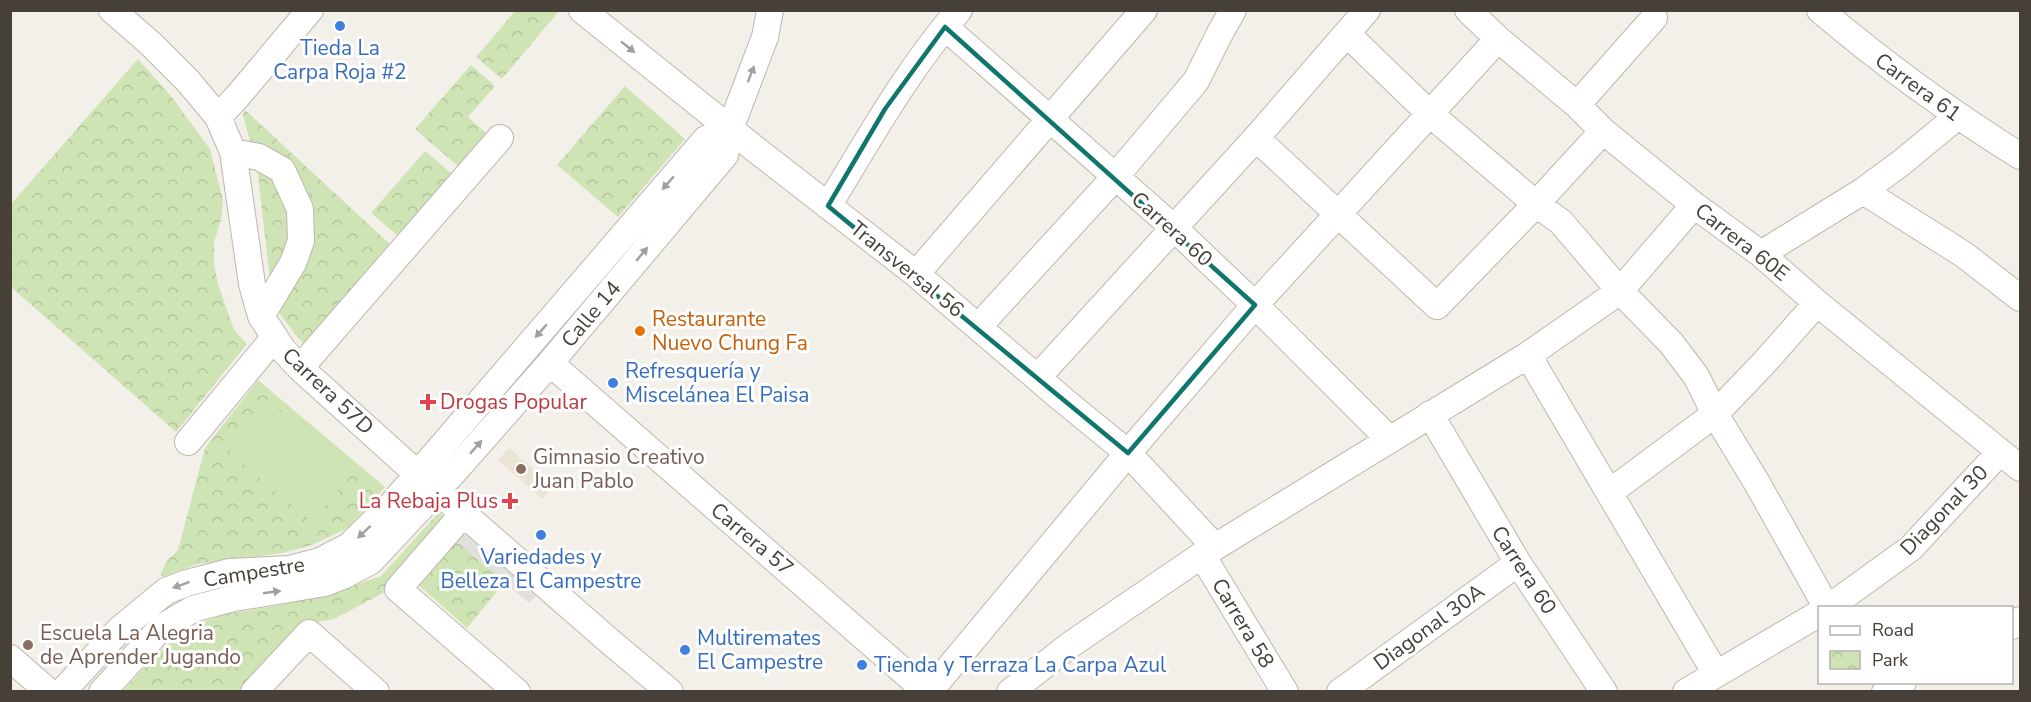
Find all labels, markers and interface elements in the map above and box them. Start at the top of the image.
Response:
marker: Tieda La Carpa Roja #2 [333,19,347,33]
place label: Tieda La Carpa Roja #2 [273,34,407,86]
one-way arrow [620,40,635,53]
street label: Carrera 61 [1869,46,1967,128]
one-way arrow [746,65,756,83]
one-way arrow [662,175,675,190]
street label: Carrera 60 [1125,185,1219,273]
street label: Carrera 60E [1689,196,1795,288]
street label: Transversal 56 [844,214,970,324]
one-way arrow [635,246,648,262]
street label: Calle 14 [555,275,627,353]
place label: Restaurante Nuevo Chung Fa [652,305,808,357]
one-way arrow [535,323,548,338]
marker: Restaurante Nuevo Chung Fa [633,324,647,338]
street label: Carrera 57D [276,341,380,441]
place label: Refresquería y Miscelánea El Paisa [625,357,809,409]
marker: Refresquería y Miscelánea El Paisa [606,376,620,390]
place label: Drogas Popular [440,388,587,416]
marker: Drogas Popular [421,395,435,409]
one-way arrow [469,440,482,455]
place label: Gimnasio Creativo Juan Pablo [532,443,705,495]
street label: Diagonal 30 [1894,459,1994,561]
marker: Gimnasio Creativo Juan Pablo [514,462,528,476]
place label: La Rebaja Plus [359,487,498,515]
marker: La Rebaja Plus [503,494,517,508]
street label: Carrera 57 [705,496,799,582]
street label: Carrera 60 [1485,520,1563,620]
one-way arrow [357,525,372,539]
marker: Variedades y Belleza El Campestre [534,528,548,542]
place label: Variedades y Belleza El Campestre [440,543,642,595]
street label: Campestre [201,550,307,594]
street label: Carrera 58 [1205,573,1281,673]
street label: Diagonal 30A [1368,577,1490,677]
one-way arrow [172,581,190,591]
one-way arrow [263,587,282,596]
legend [1818,606,2013,684]
text: Road [1872,618,1914,642]
place label: Escuela La Alegria de Aprender Jugando [40,619,241,671]
place label: Multiremates El Campestre [697,624,823,676]
marker: Escuela La Alegria de Aprender Jugando [21,638,35,652]
marker: Multiremates El Campestre [678,643,692,657]
text: Park [1872,648,1909,672]
place label: Tienda y Terraza La Carpa Azul [874,651,1167,679]
marker: Tienda y Terraza La Carpa Azul [855,658,869,672]

